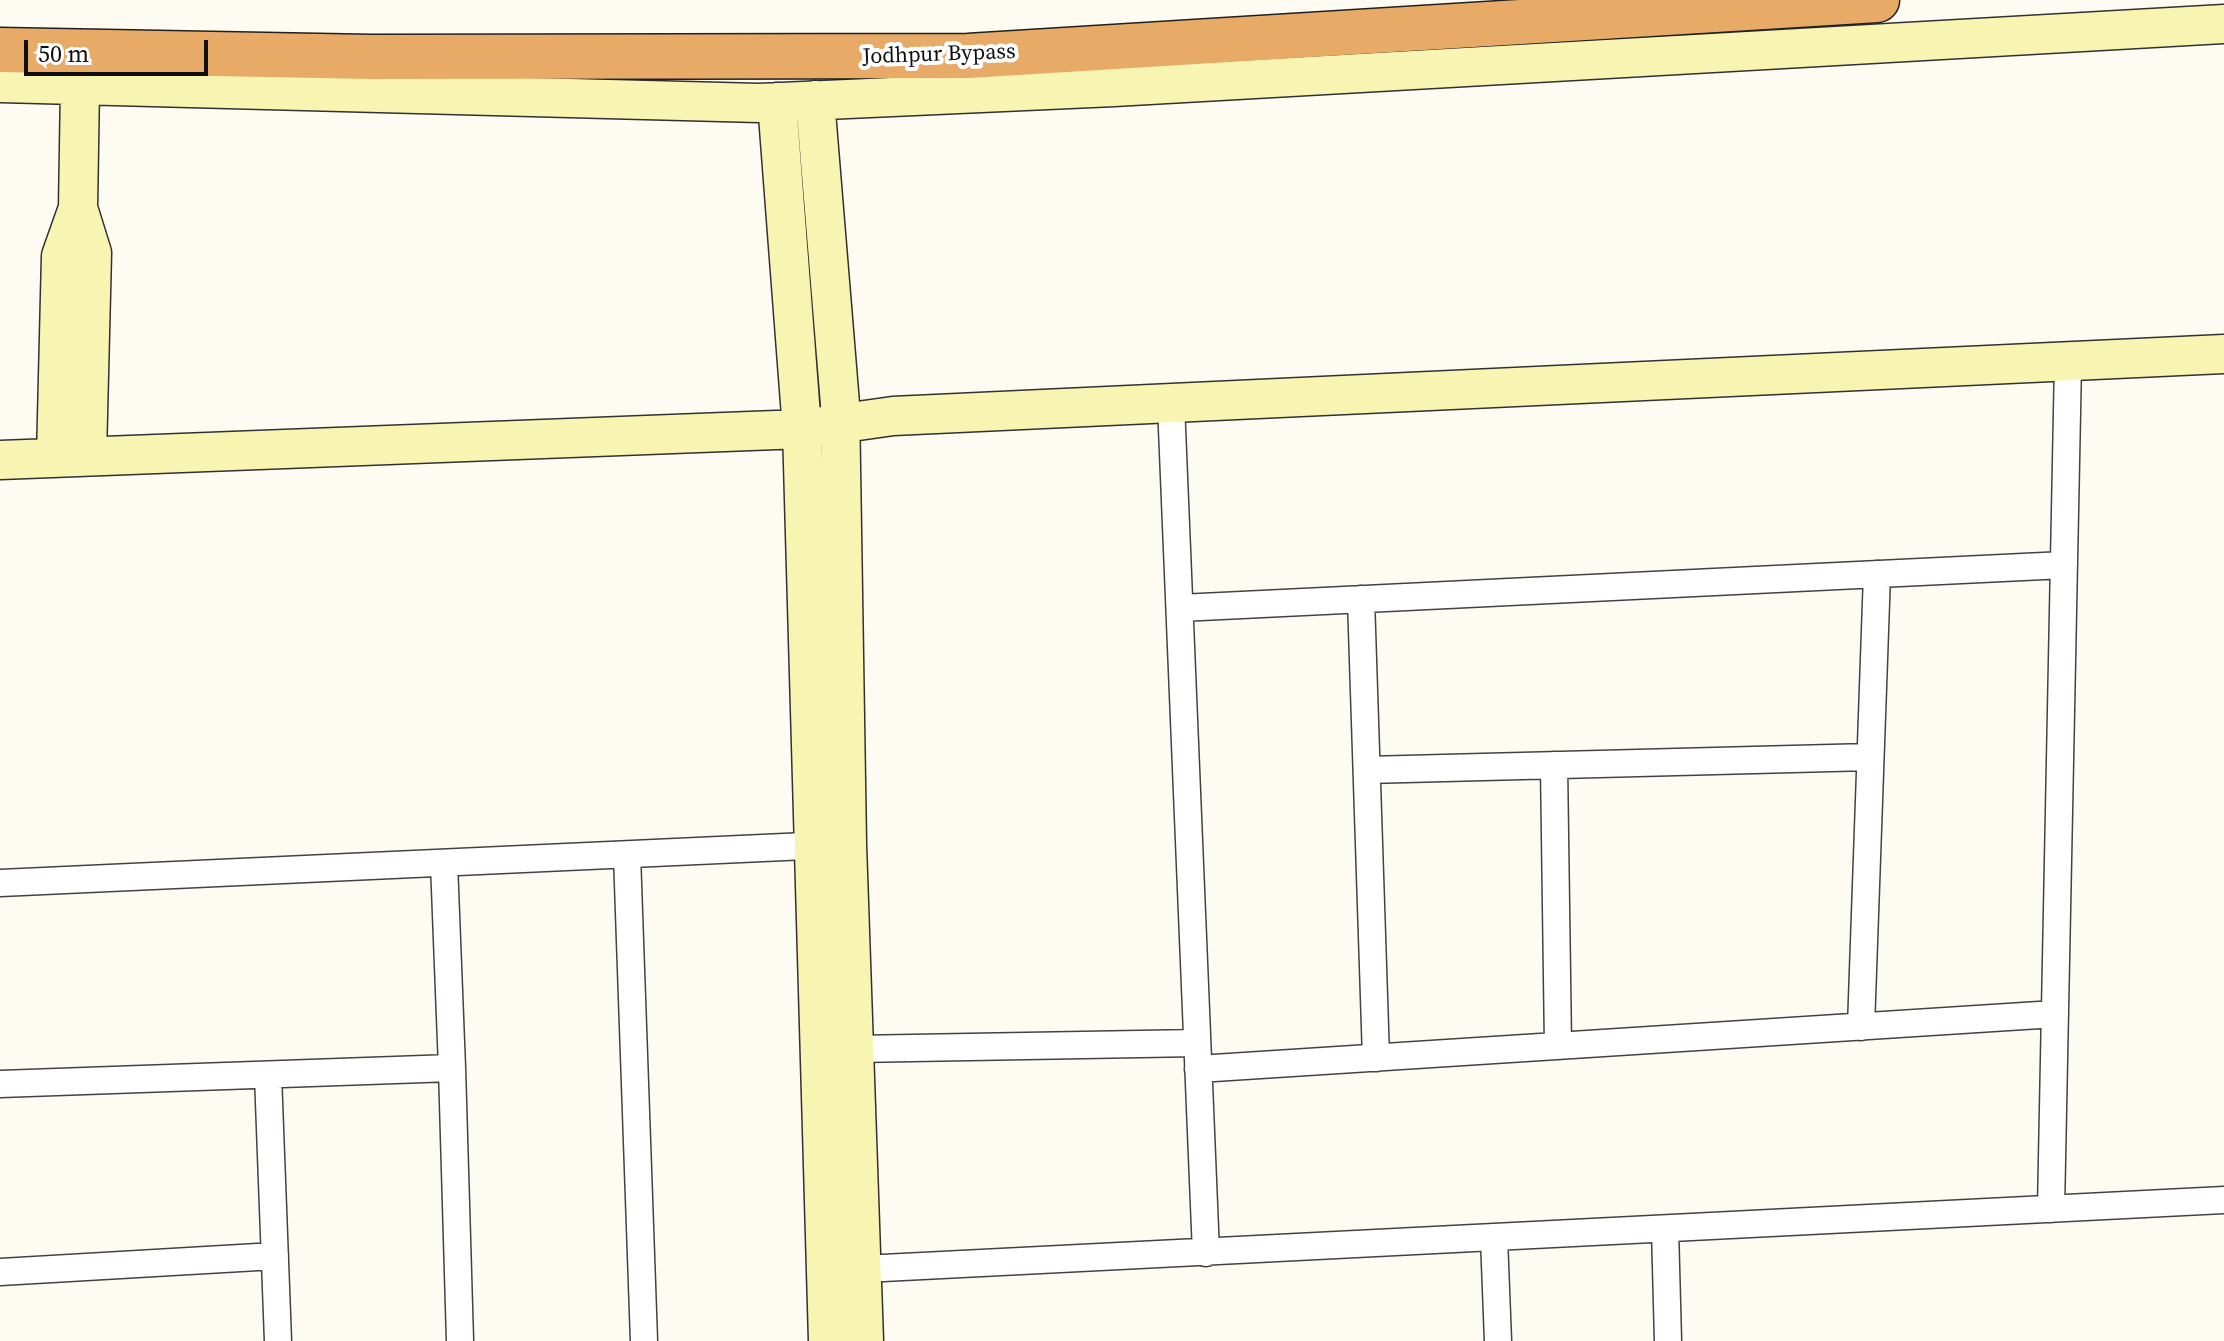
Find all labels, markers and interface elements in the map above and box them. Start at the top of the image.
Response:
scale bar [28,24,212,74]
text: 50 m [38,37,89,70]
street label: Jodhpur Bypass [862,39,1016,71]

